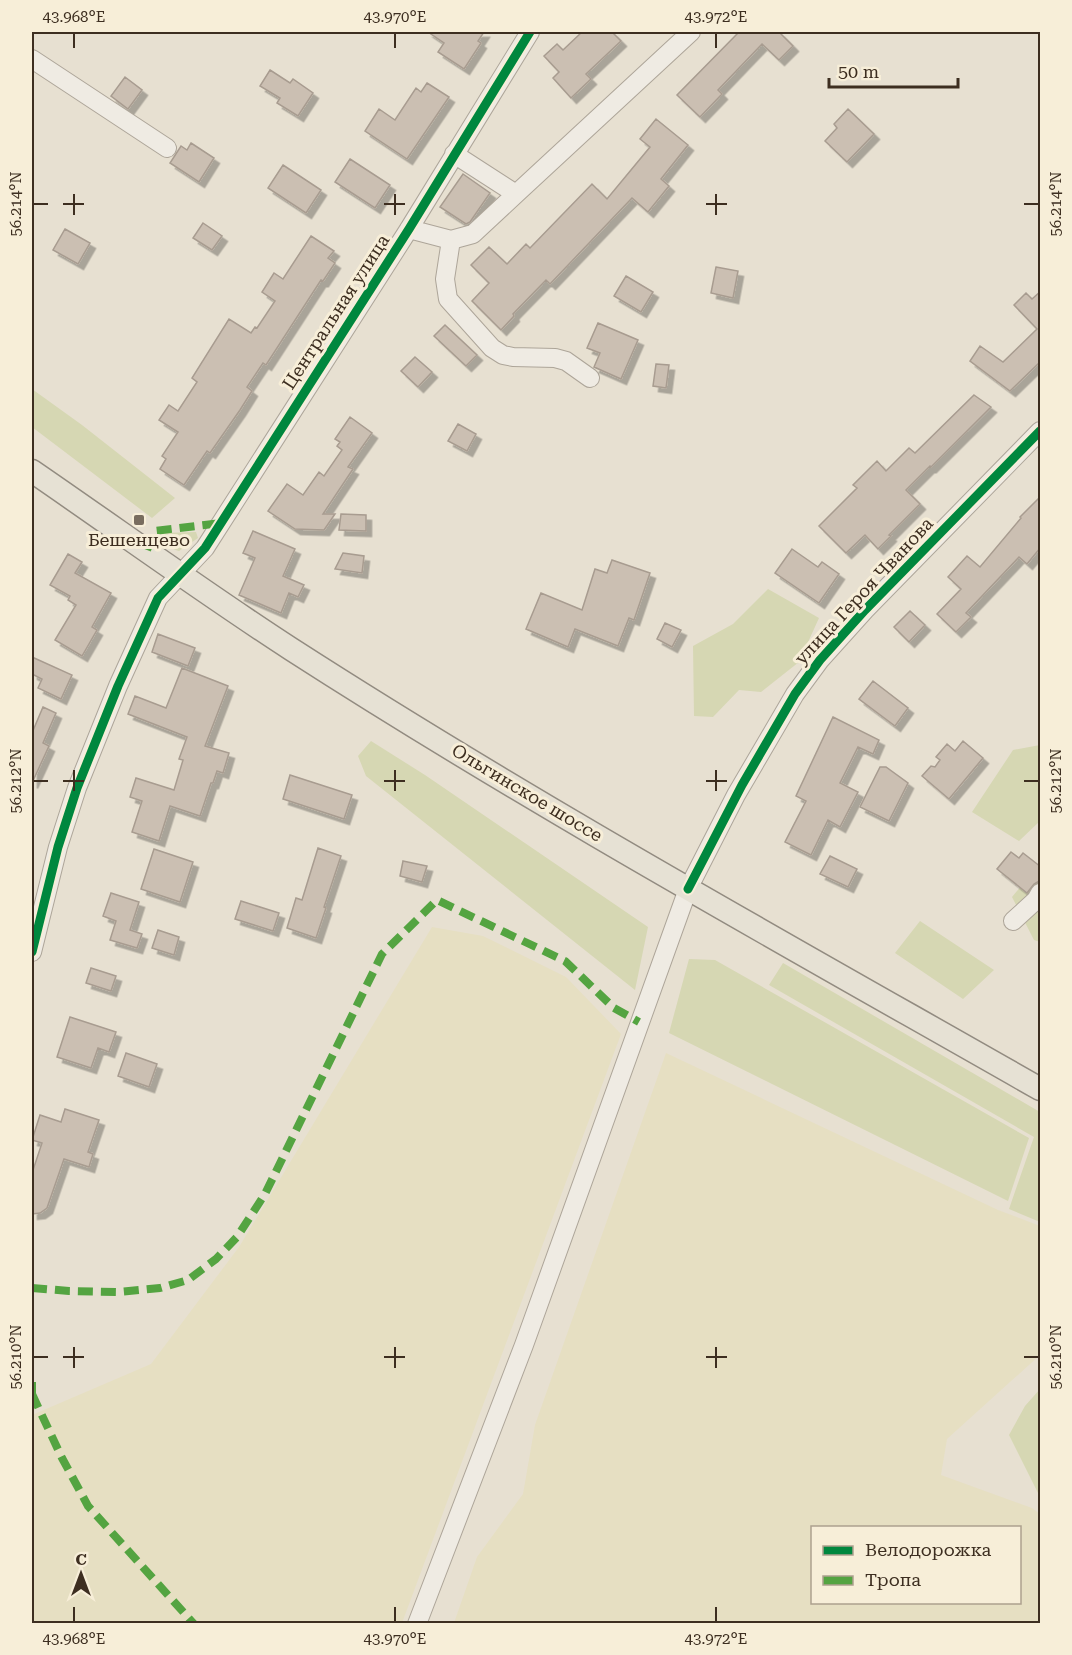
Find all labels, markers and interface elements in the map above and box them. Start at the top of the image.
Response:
text: 43.968°E [43,8,105,26]
text: 43.970°E [364,8,426,26]
text: 43.972°E [685,8,747,26]
scale bar [829,51,958,89]
text: 50 m [838,61,879,82]
text: 56.214°N [7,171,25,237]
text: 56.214°N [1047,171,1065,237]
street label: Центральная улица [278,230,394,393]
marker: Бешенцево [132,513,146,527]
street label: улица Героя Чванова [790,513,937,668]
place label: Бешенцево [88,529,190,550]
street label: Ольгинское шоссе [448,739,606,846]
text: 56.212°N [7,748,25,814]
text: 56.212°N [1047,748,1065,814]
text: 56.210°N [7,1324,25,1390]
text: 56.210°N [1047,1324,1065,1390]
legend [811,1526,1021,1604]
text: Велодорожка [865,1539,991,1560]
north arrow [51,1544,111,1604]
text: С [75,1550,87,1569]
text: Тропа [865,1569,921,1590]
text: 43.968°E [43,1630,105,1648]
text: 43.970°E [364,1630,426,1648]
text: 43.972°E [685,1630,747,1648]

